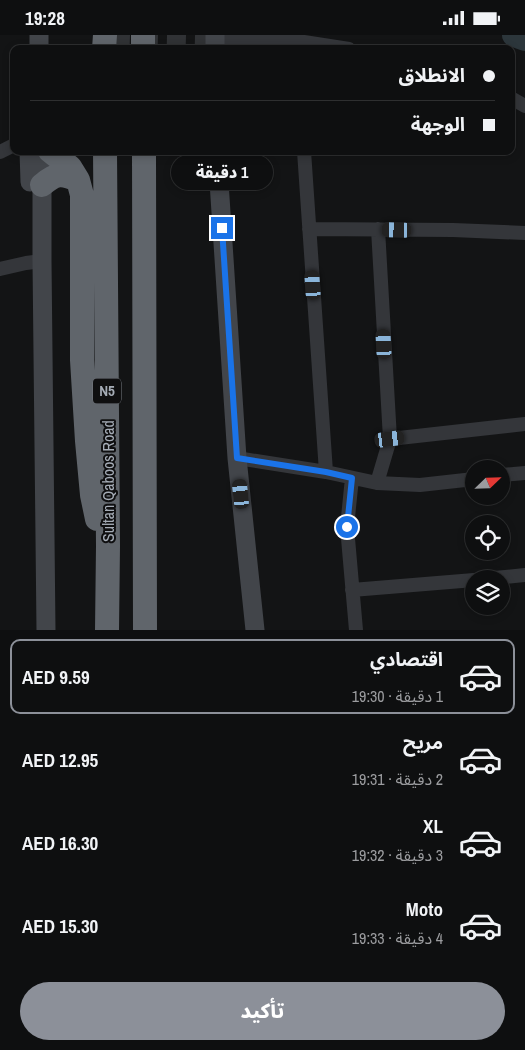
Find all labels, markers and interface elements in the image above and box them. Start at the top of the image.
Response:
text: 19:28 [25,5,65,31]
text: الانطلاق [399,62,465,88]
text: الوجهة [411,111,465,137]
callout: 1 دقيقة [171,155,273,191]
text: 1 دقيقة [196,161,248,183]
route end [211,217,233,239]
car [381,222,412,238]
car [304,270,321,300]
car [375,329,392,359]
road number: N5 [93,379,121,403]
street label: Sultan Qaboos Road [97,420,119,542]
car [374,430,405,448]
north arrow [465,460,510,505]
map controls [465,460,510,615]
car [231,478,250,510]
button: locate [465,515,510,560]
route start [336,516,358,538]
button: layers [465,570,510,615]
text: اقتصادي [370,646,443,672]
icon: car [458,654,503,699]
text: AED 9.59 [22,664,90,690]
text: 1 دقيقة · 19:30 [352,685,443,707]
text: مريح [403,729,443,755]
icon: car [458,737,503,782]
text: AED 12.95 [22,747,98,773]
text: 2 دقيقة · 19:31 [352,768,443,790]
text: XL [423,813,443,839]
icon: car [458,820,503,865]
text: AED 16.30 [22,830,98,856]
text: 3 دقيقة · 19:32 [352,844,443,866]
text: Moto [406,896,443,922]
icon: car [458,903,503,948]
text: AED 15.30 [22,913,98,939]
text: 4 دقيقة · 19:33 [352,927,443,949]
button: تأكيد [20,982,505,1040]

